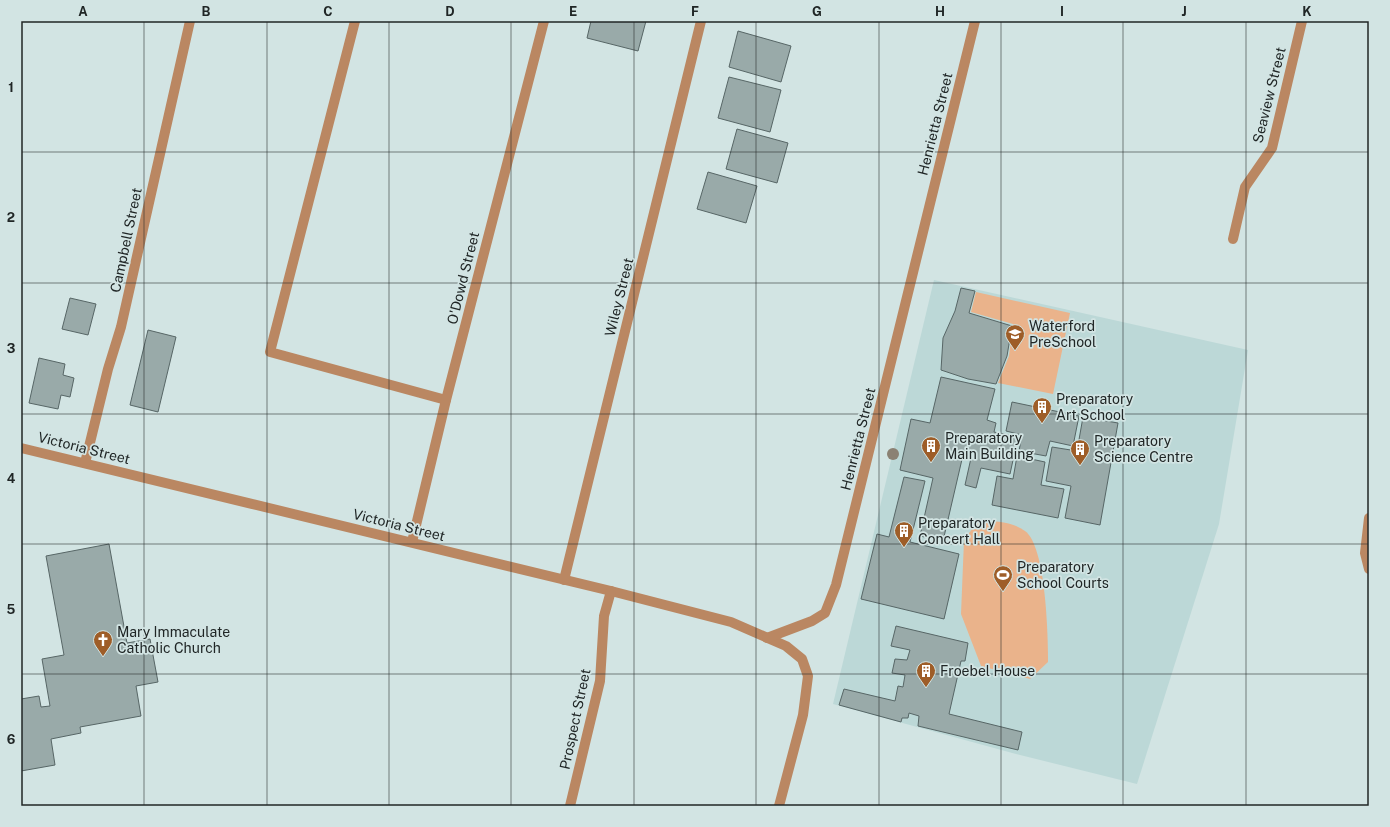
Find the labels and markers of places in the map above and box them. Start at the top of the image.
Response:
place label: Waterford PreSchool [1029,318,1096,350]
school or university icon: Waterford PreSchool [1004,323,1026,351]
place label: Preparatory Art School [1056,391,1134,423]
building icon: Preparatory Art School [1031,396,1053,424]
place label: Preparatory Main Building [945,430,1034,462]
place label: Preparatory Science Centre [1094,433,1193,465]
building icon: Preparatory Main Building [920,435,942,463]
building icon: Preparatory Science Centre [1069,438,1091,466]
place label: Preparatory Concert Hall [918,515,1000,547]
building icon: Preparatory Concert Hall [893,520,915,548]
place label: Preparatory School Courts [1017,559,1109,591]
sports icon: Preparatory School Courts [992,564,1014,592]
place label: Mary Immaculate Catholic Church [117,624,230,656]
church icon: Mary Immaculate Catholic Church [92,629,114,657]
building icon: Froebel House [915,660,937,688]
place label: Froebel House [940,663,1035,679]

